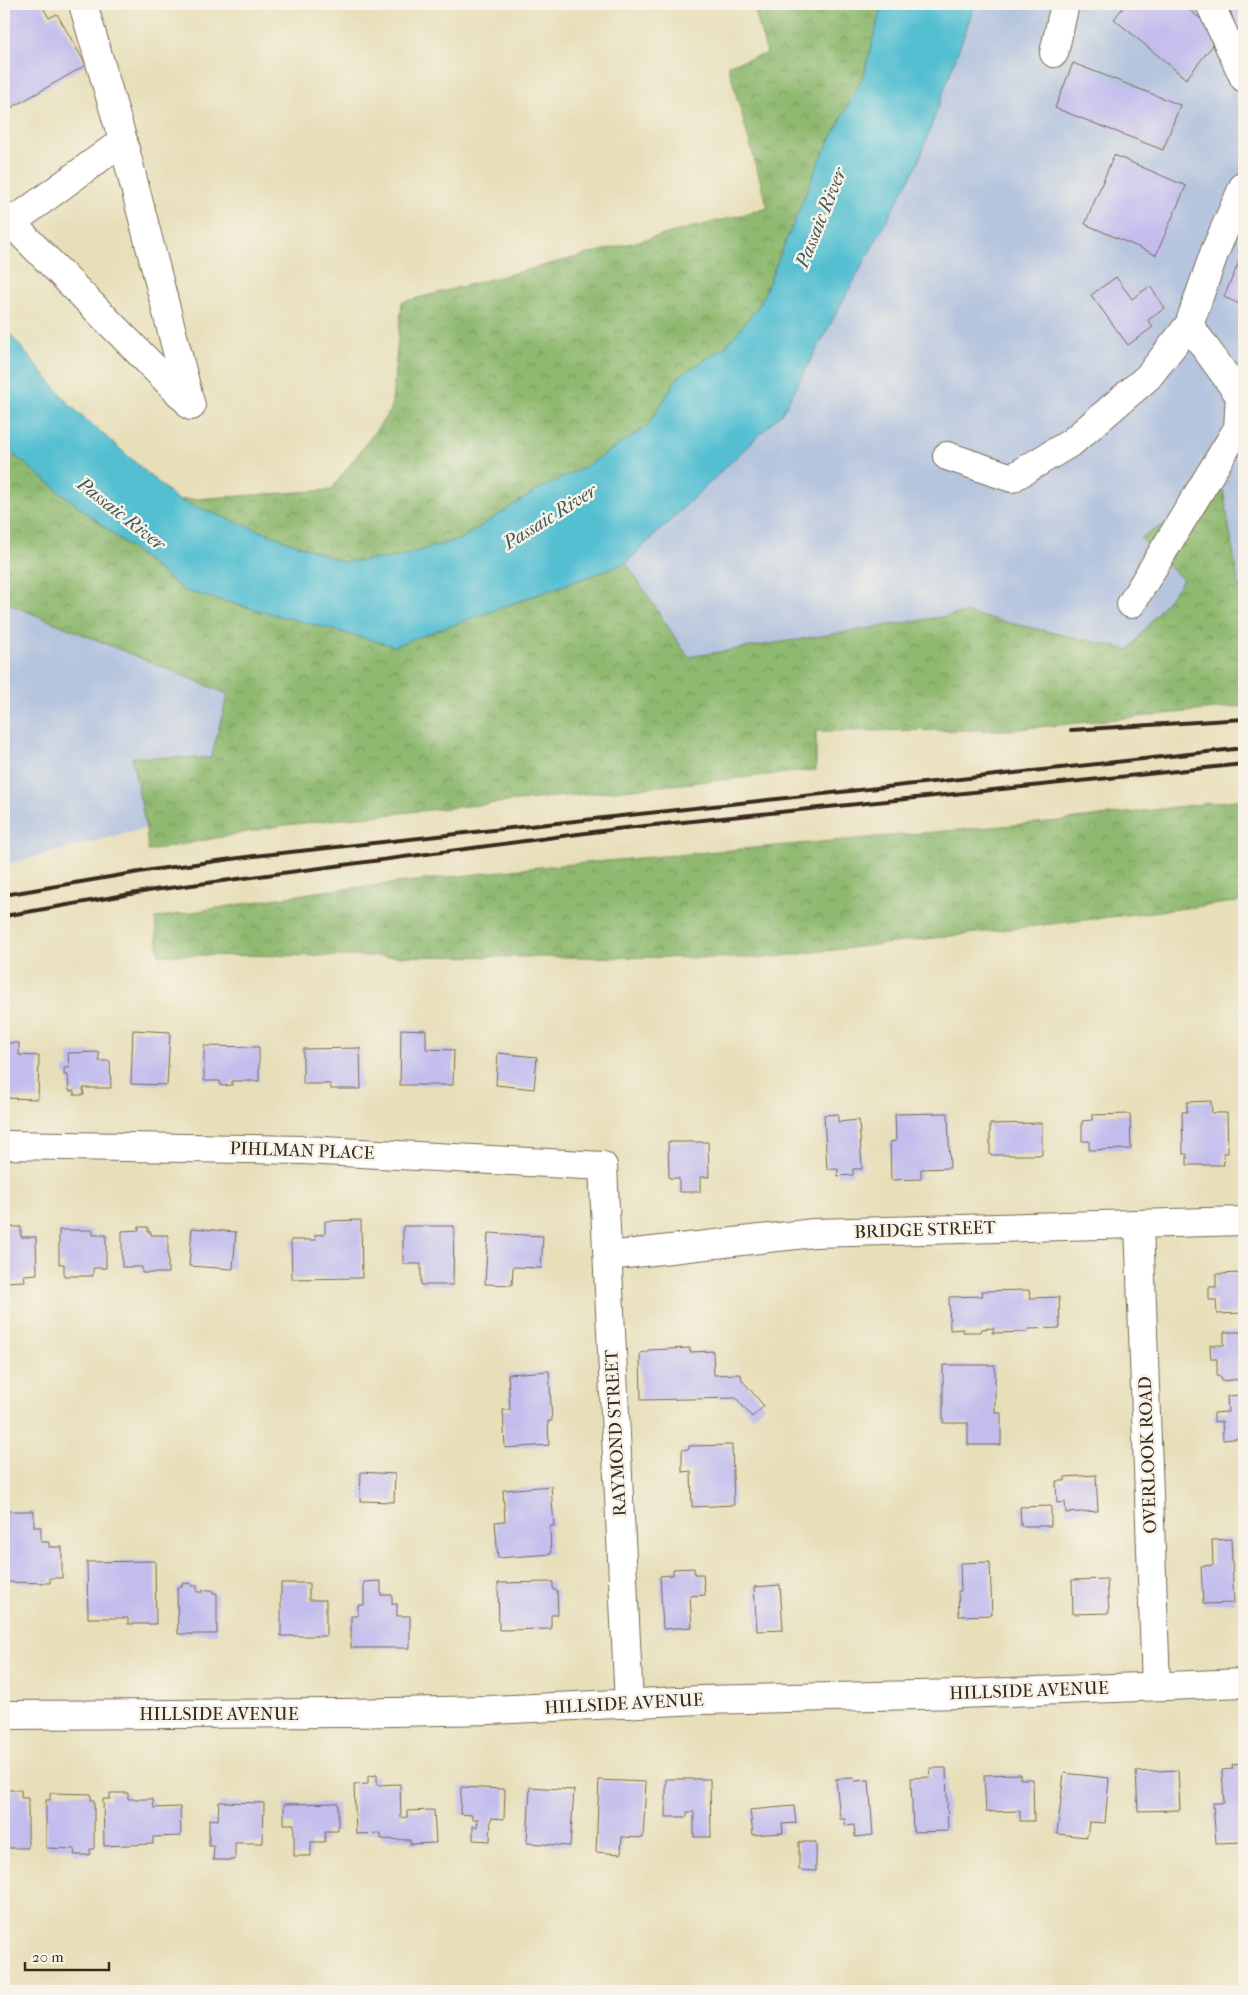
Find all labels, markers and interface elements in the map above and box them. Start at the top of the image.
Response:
water label: Passaic River [791,163,852,272]
water label: Passaic River [72,472,171,556]
water label: Passaic River [499,479,602,555]
street label: PIHLMAN PLACE [229,1138,375,1164]
street label: BRIDGE STREET [854,1217,997,1243]
street label: RAYMOND STREET [601,1348,631,1517]
street label: OVERLOOK ROAD [1135,1376,1161,1534]
street label: HILLSIDE AVENUE [949,1678,1109,1704]
street label: HILLSIDE AVENUE [544,1689,704,1719]
street label: HILLSIDE AVENUE [139,1704,299,1725]
scale bar [25,1940,109,1972]
text: 20 m [32,1948,64,1966]

